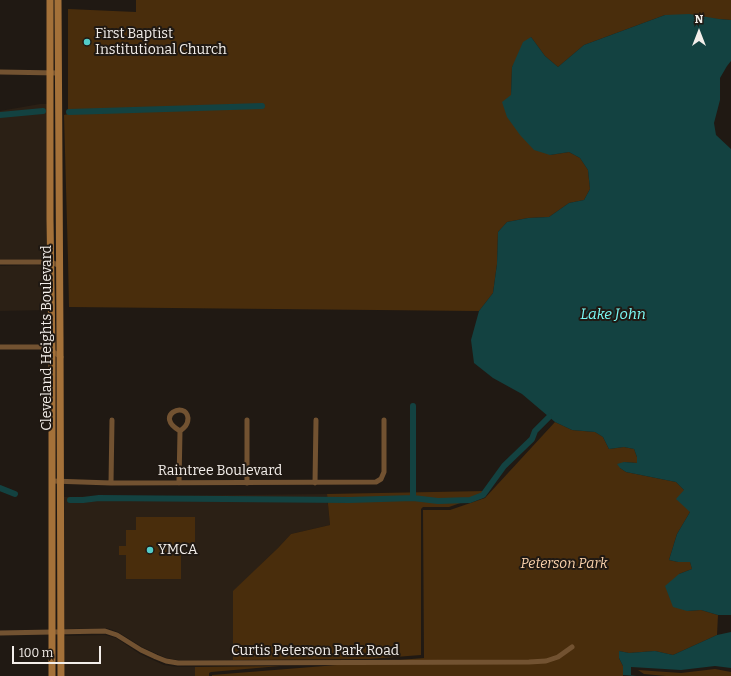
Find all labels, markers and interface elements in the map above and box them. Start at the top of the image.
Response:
north arrow [679,12,719,52]
text: N [695,13,703,26]
place label: First Baptist Institutional Church [95,26,227,58]
marker: First Baptist Institutional Church [82,37,92,47]
street label: Cleveland Heights Boulevard [39,245,55,431]
water label: Lake John [580,306,646,324]
street label: Raintree Boulevard [158,463,282,479]
place label: YMCA [158,542,198,558]
marker: YMCA [145,545,155,555]
park label: Peterson Park [520,556,608,572]
scale bar [14,638,103,664]
street label: Curtis Peterson Park Road [231,643,399,659]
text: 100 m [19,646,53,660]

